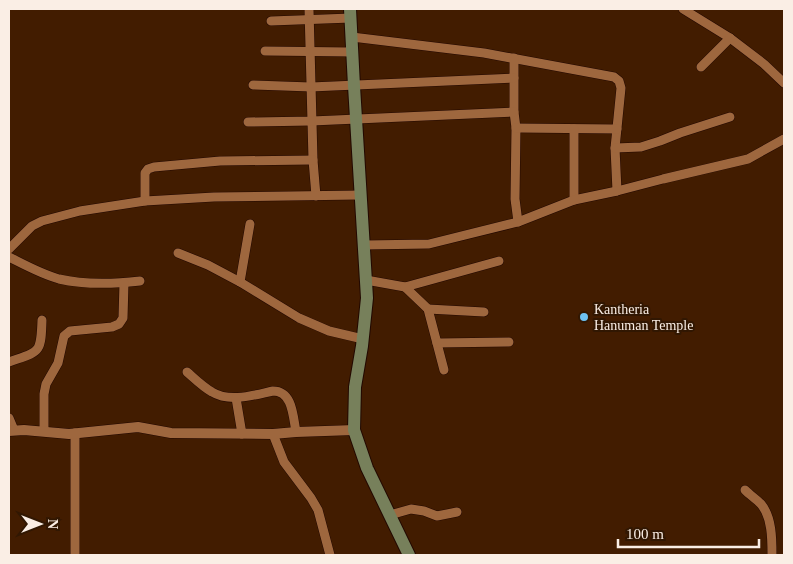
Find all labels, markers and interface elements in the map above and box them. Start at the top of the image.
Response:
place label: Kantheria Hanuman Temple [594,302,693,333]
marker: Kantheria Hanuman Temple [578,311,590,323]
north arrow [15,499,65,549]
scale bar [618,516,759,548]
text: N [45,519,60,529]
text: 100 m [626,526,664,542]

